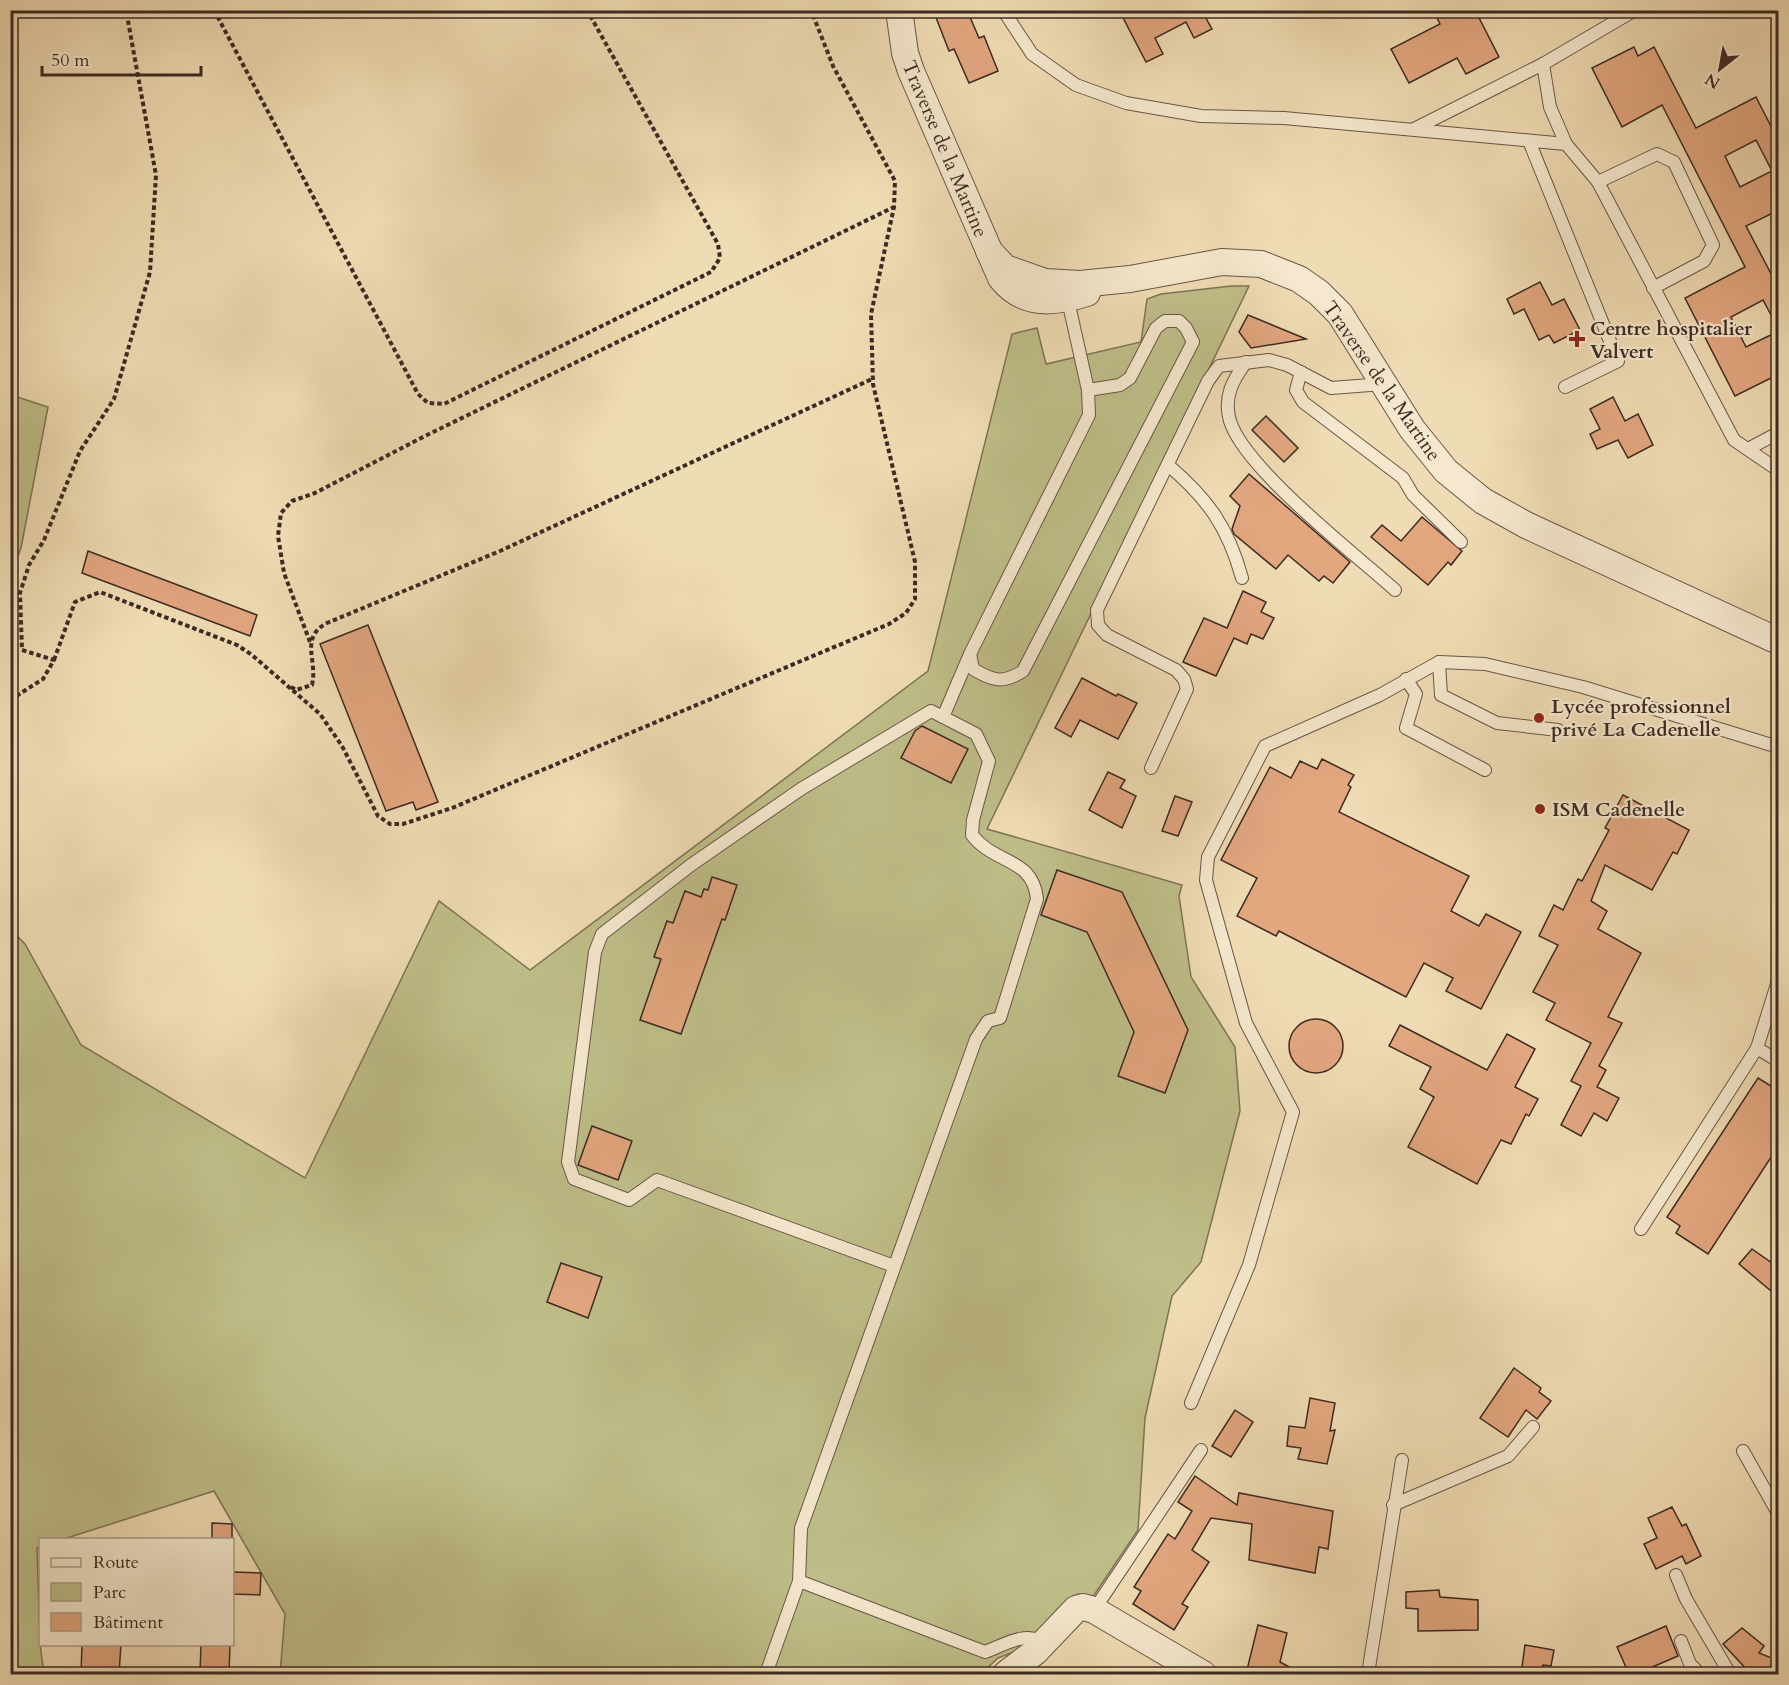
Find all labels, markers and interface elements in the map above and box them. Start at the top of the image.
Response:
scale bar [42,39,201,77]
north arrow [1690,39,1750,99]
text: 50 m [51,48,90,73]
street label: Traverse de la Martine [896,56,994,242]
text: N [1701,68,1724,94]
street label: Traverse de la Martine [1317,296,1447,466]
place label: Centre hospitalier Valvert [1590,315,1753,365]
marker: Centre hospitalier Valvert [1568,330,1586,348]
place label: Lycée professionnel privé La Cadenelle [1551,693,1731,743]
marker: Lycée professionnel privé La Cadenelle [1532,711,1546,725]
place label: ISM Cadenelle [1552,796,1685,823]
marker: ISM Cadenelle [1533,802,1547,816]
legend [39,1538,234,1646]
text: Route [93,1550,139,1575]
text: Parc [93,1580,126,1605]
text: Bâtiment [93,1610,163,1635]

